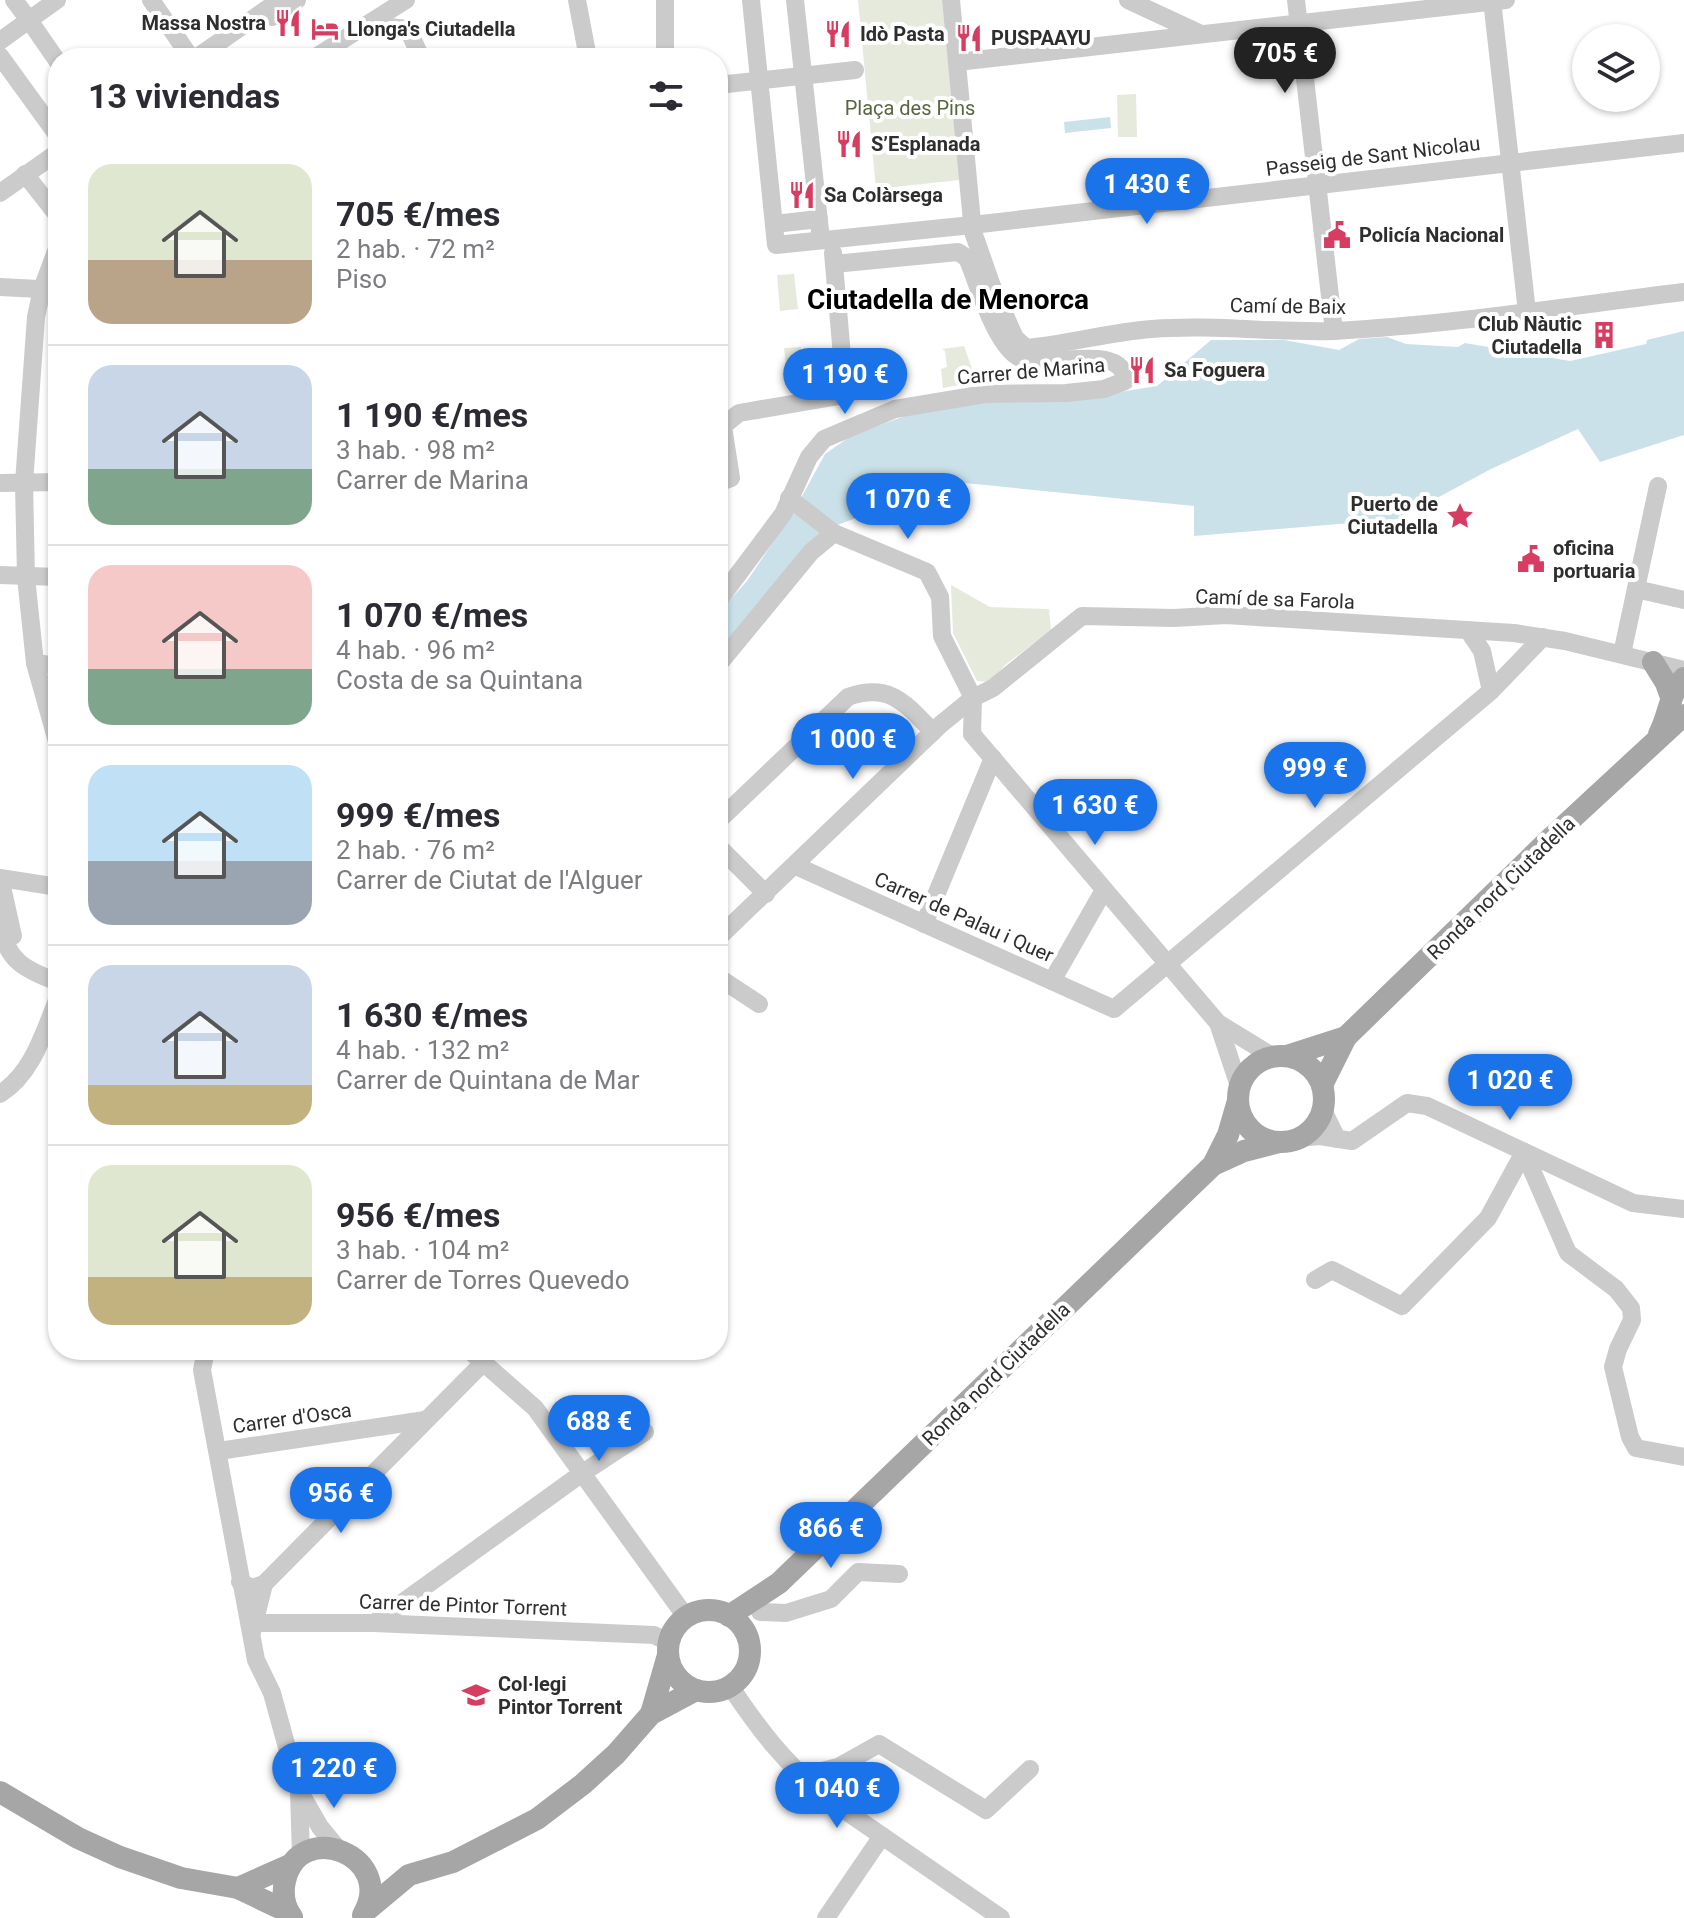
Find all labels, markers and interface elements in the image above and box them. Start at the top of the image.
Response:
restaurant icon: Massa Nostra [273,8,303,38]
place label: Massa Nostra [141,11,266,35]
hotel icon: Llonga's Ciutadella [310,14,340,44]
place label: Llonga's Ciutadella [347,17,516,41]
restaurant icon: Idò Pasta [823,19,853,49]
place label: Idò Pasta [860,22,945,46]
restaurant icon: PUSPAAYU [954,23,984,53]
map controls [1572,24,1660,112]
button: layers [1572,24,1660,112]
place label: PUSPAAYU [991,26,1091,50]
pin: 705 € [1229,27,1341,95]
text: 705 € [1252,38,1318,68]
icon: filters [644,74,688,118]
text: 13 viviendas [88,76,280,116]
park label: Plaça des Pins [845,96,975,120]
restaurant icon: S’Esplanada [834,129,864,159]
street label: Passeig de Sant Nicolau [1265,131,1481,181]
place label: S’Esplanada [871,132,981,156]
pin: 1 430 € [1073,158,1221,226]
text: 1 430 € [1103,169,1191,199]
restaurant icon: Sa Colàrsega [787,180,817,210]
place label: Sa Colàrsega [824,183,943,207]
text: 705 €/mes [336,194,500,234]
icon: home [152,196,248,292]
public building icon: Policía Nacional [1322,220,1352,250]
place label: Policía Nacional [1359,223,1504,247]
text: 2 hab. · 72 m² [336,234,495,264]
text: Piso [336,264,387,294]
district label: Ciutadella de Menorca [807,283,1089,316]
street label: Camí de Baix [1230,293,1346,319]
place label: Club Nàutic Ciutadella [1478,312,1582,359]
building icon: Club Nàutic Ciutadella [1589,320,1619,350]
pin: 1 190 € [771,348,919,416]
street label: Carrer de Marina [956,353,1106,389]
restaurant icon: Sa Foguera [1127,355,1157,385]
place label: Sa Foguera [1164,358,1265,382]
text: 1 190 € [801,359,889,389]
text: 1 190 €/mes [336,395,528,435]
icon: home [152,397,248,493]
text: 3 hab. · 98 m² [336,435,495,465]
text: Carrer de Marina [336,465,529,495]
pin: 1 070 € [834,473,982,541]
text: 1 070 € [864,484,952,514]
place label: Puerto de Ciutadella [1348,492,1438,539]
place icon: Puerto de Ciutadella [1445,501,1475,531]
place label: oficina portuaria [1553,536,1636,583]
public building icon: oficina portuaria [1516,544,1546,574]
street label: Camí de sa Farola [1195,584,1355,614]
text: 1 070 €/mes [336,595,528,635]
icon: home [152,597,248,693]
text: 4 hab. · 96 m² [336,635,495,665]
text: Costa de sa Quintana [336,665,583,695]
pin: 1 000 € [779,713,927,781]
text: 1 000 € [809,724,897,754]
pin: 999 € [1259,742,1371,810]
text: 999 € [1282,753,1348,783]
pin: 1 630 € [1021,779,1169,847]
text: 1 630 € [1051,790,1139,820]
text: 999 €/mes [336,795,500,835]
icon: home [152,797,248,893]
street label: Ronda nord Ciutadella [1422,811,1580,965]
text: 2 hab. · 76 m² [336,835,495,865]
text: Carrer de Ciutat de l'Alguer [336,865,643,895]
street label: Carrer de Palau i Quer [871,867,1057,967]
text: 1 630 €/mes [336,995,528,1035]
icon: home [152,997,248,1093]
text: 4 hab. · 132 m² [336,1035,509,1065]
pin: 1 020 € [1436,1054,1584,1122]
text: Carrer de Quintana de Mar [336,1065,639,1095]
text: 1 020 € [1466,1065,1554,1095]
text: 956 €/mes [336,1195,500,1235]
icon: home [152,1197,248,1293]
text: 3 hab. · 104 m² [336,1235,509,1265]
text: Carrer de Torres Quevedo [336,1265,630,1295]
street label: Ronda nord Ciutadella [917,1297,1075,1451]
pin: 688 € [543,1395,655,1463]
street label: Carrer d'Osca [231,1398,353,1438]
text: 688 € [566,1406,632,1436]
pin: 956 € [285,1467,397,1535]
text: 956 € [308,1478,374,1508]
pin: 866 € [775,1502,887,1570]
text: 866 € [798,1513,864,1543]
street label: Carrer de Pintor Torrent [359,1589,567,1621]
place label: Col·legi Pintor Torrent [498,1672,622,1719]
school or university icon: Col·legi Pintor Torrent [461,1680,491,1710]
pin: 1 220 € [260,1742,408,1810]
text: 1 220 € [290,1753,378,1783]
pin: 1 040 € [763,1762,911,1830]
text: 1 040 € [793,1773,881,1803]

